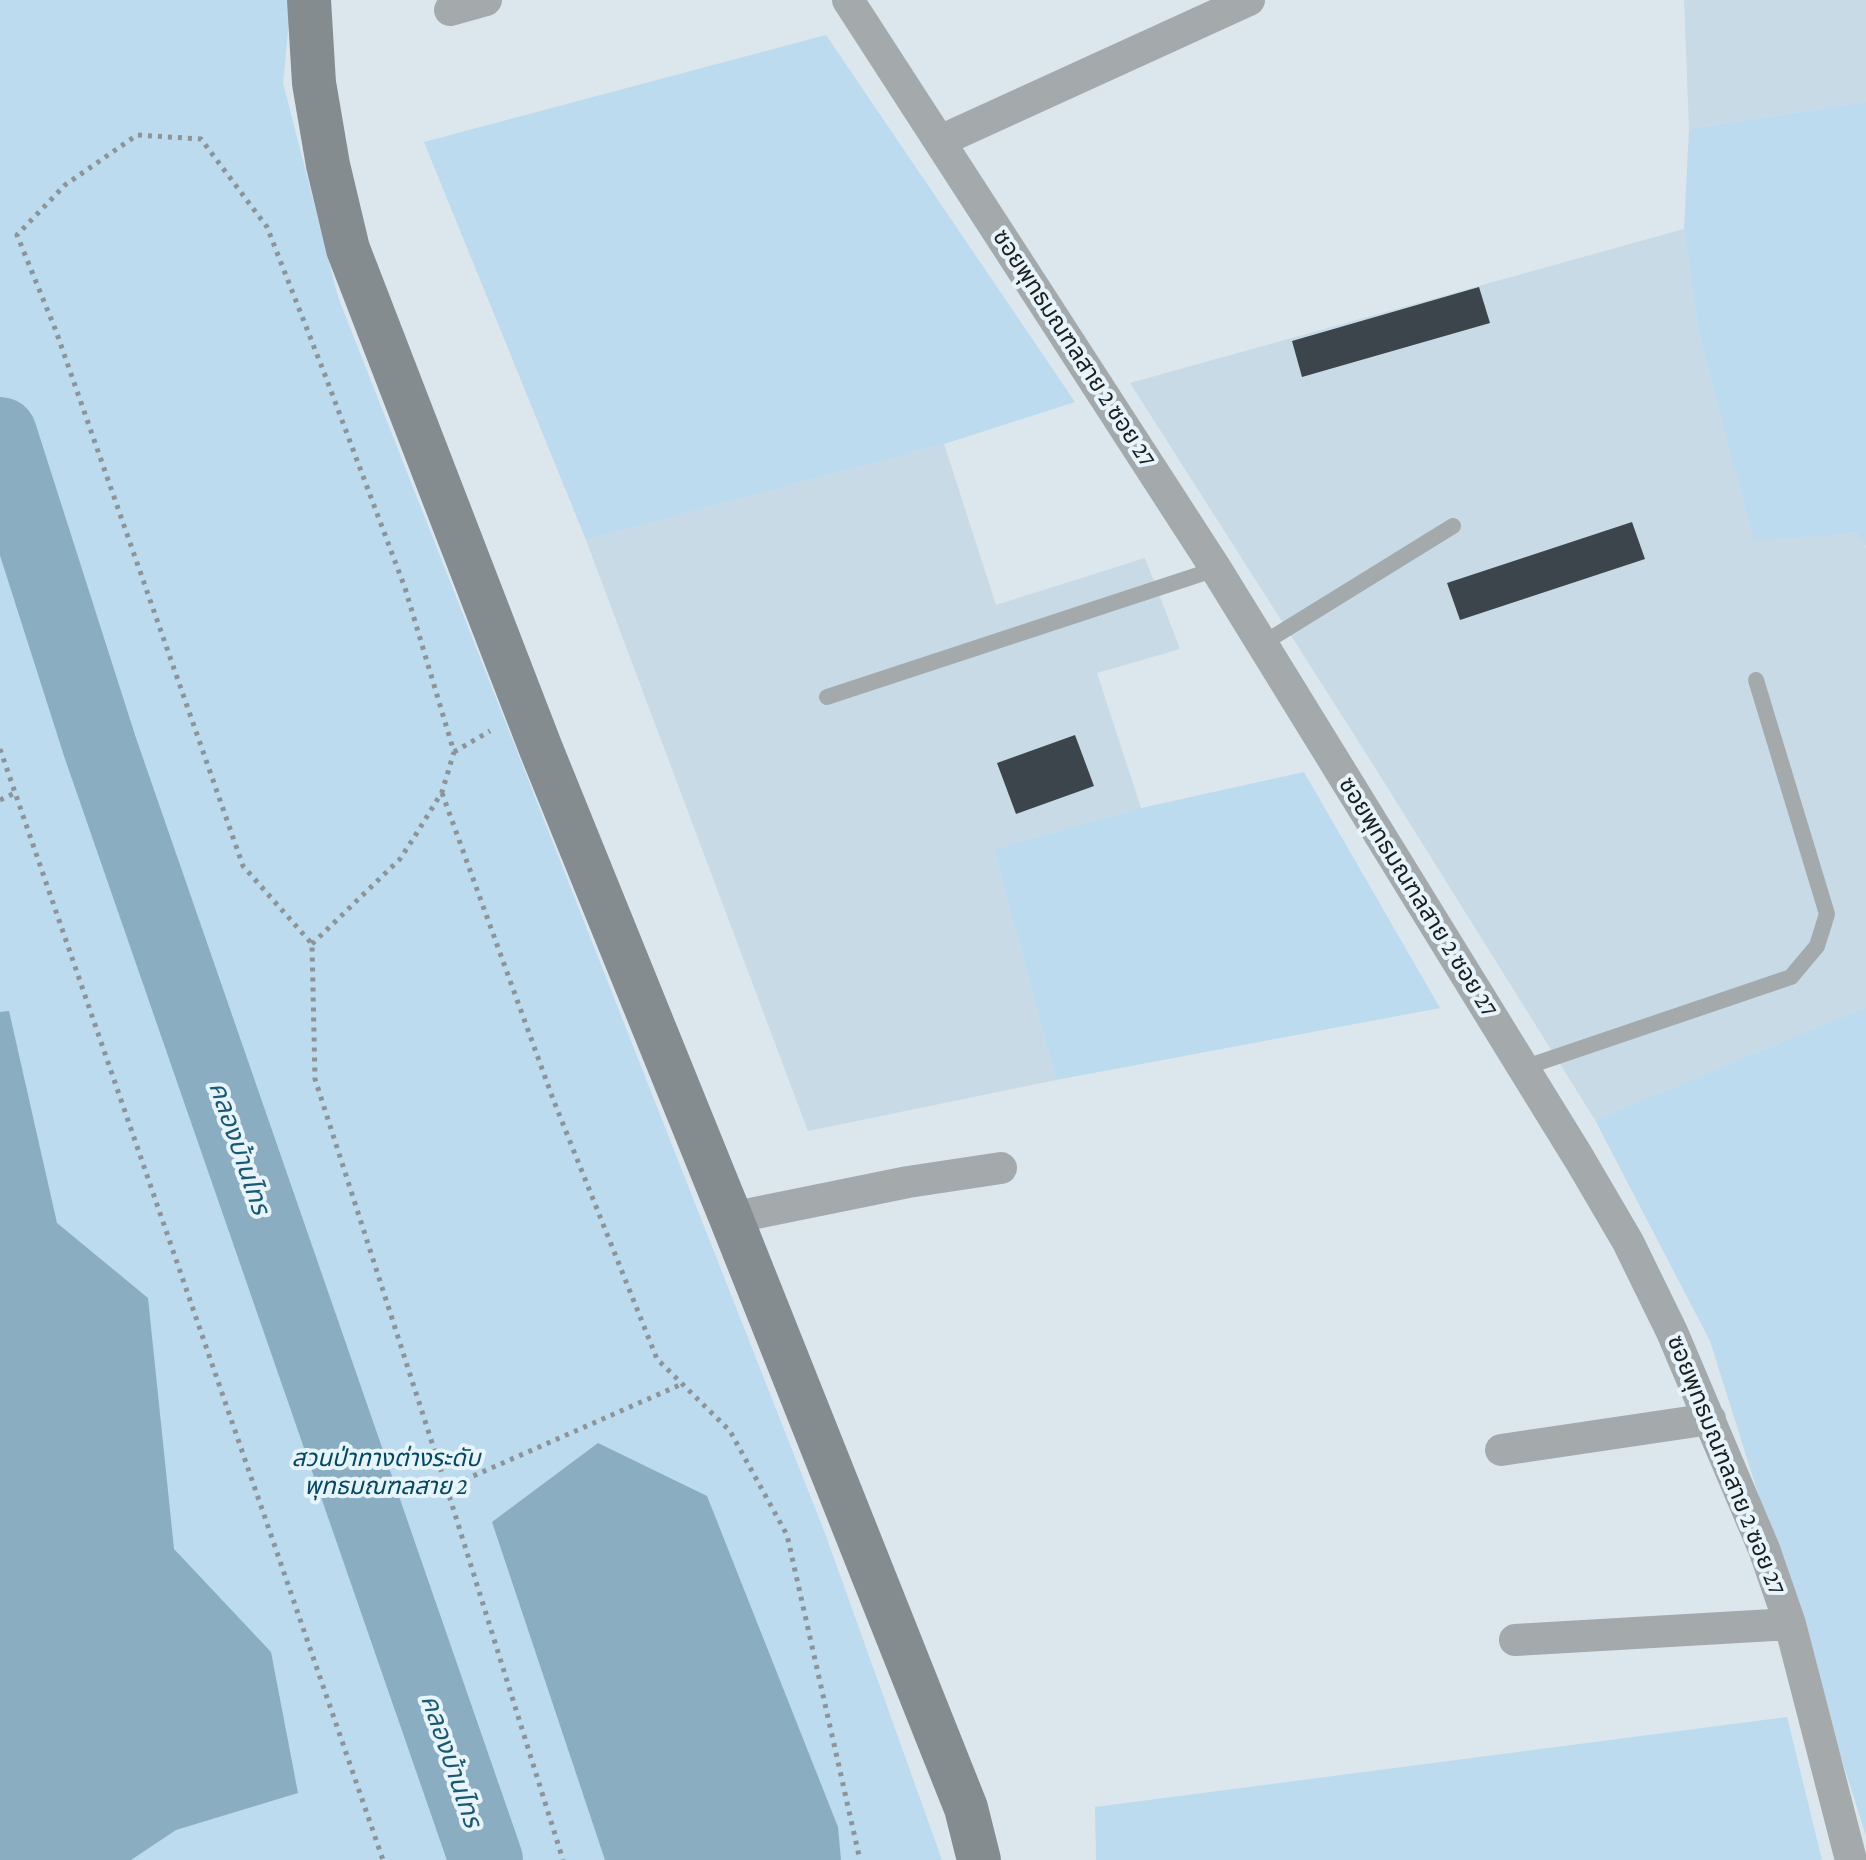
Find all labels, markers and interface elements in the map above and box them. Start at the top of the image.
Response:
street label: ซอยพุทธมณฑลสาย 2 ซอย 27 [986,224,1162,472]
street label: ซอยพุทธมณฑลสาย 2 ซอย 27 [1332,772,1504,1022]
water label: คลองบ้านไทร [202,1078,276,1218]
street label: ซอยพุทธมณฑลสาย 2 ซอย 27 [1661,1331,1791,1599]
park label: สวนป่าทางต่างระดับ พุทธมณฑลสาย 2 [292,1445,480,1501]
water label: คลองบ้านไทร [414,1691,488,1831]

